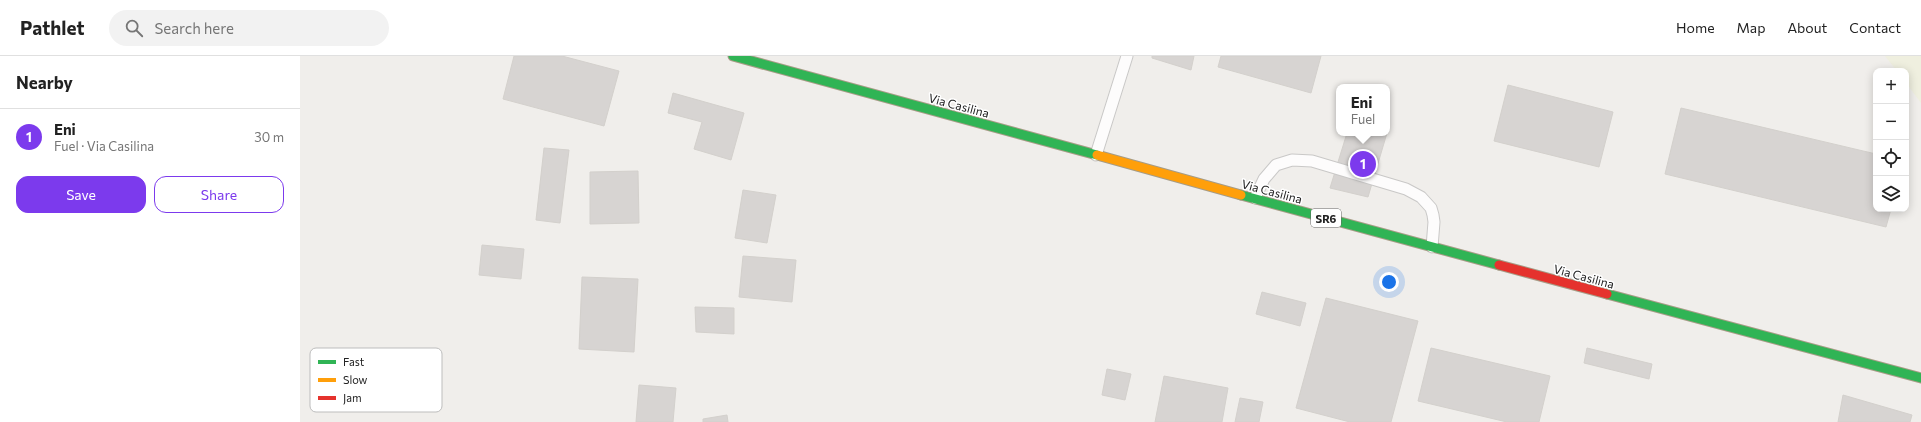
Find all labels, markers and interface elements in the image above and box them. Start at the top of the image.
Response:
search box [109,10,389,46]
text: Pathlet [20,16,85,39]
icon: search [123,17,145,39]
text: Search here [155,19,234,37]
text: Home [1676,19,1715,36]
text: Map [1737,19,1765,36]
text: About [1787,19,1827,36]
text: Contact [1849,19,1901,36]
map controls [1873,68,1909,212]
button: + [1873,68,1909,104]
text: Nearby [16,72,73,93]
popup [1336,84,1390,136]
street label: Via Casilina [927,90,991,120]
text: Eni [1351,93,1372,111]
button: − [1873,104,1909,140]
text: Fuel [1351,111,1375,127]
text: Eni [54,120,76,138]
text: 1 [26,129,32,145]
text: 30 m [254,129,284,145]
text: Fuel · Via Casilina [54,138,154,154]
button: locate [1873,140,1909,176]
pin: 1 [1350,149,1376,179]
button: Save [16,176,146,213]
button: Share [154,176,284,213]
street label: Via Casilina [1240,176,1304,206]
button: layers [1873,176,1909,212]
road number: SR6 [1311,209,1341,227]
street label: Via Casilina [1552,261,1616,291]
your location [1379,272,1399,292]
legend [310,348,442,412]
text: Fast [343,355,365,368]
text: Slow [343,373,368,386]
text: Jam [343,391,362,405]

